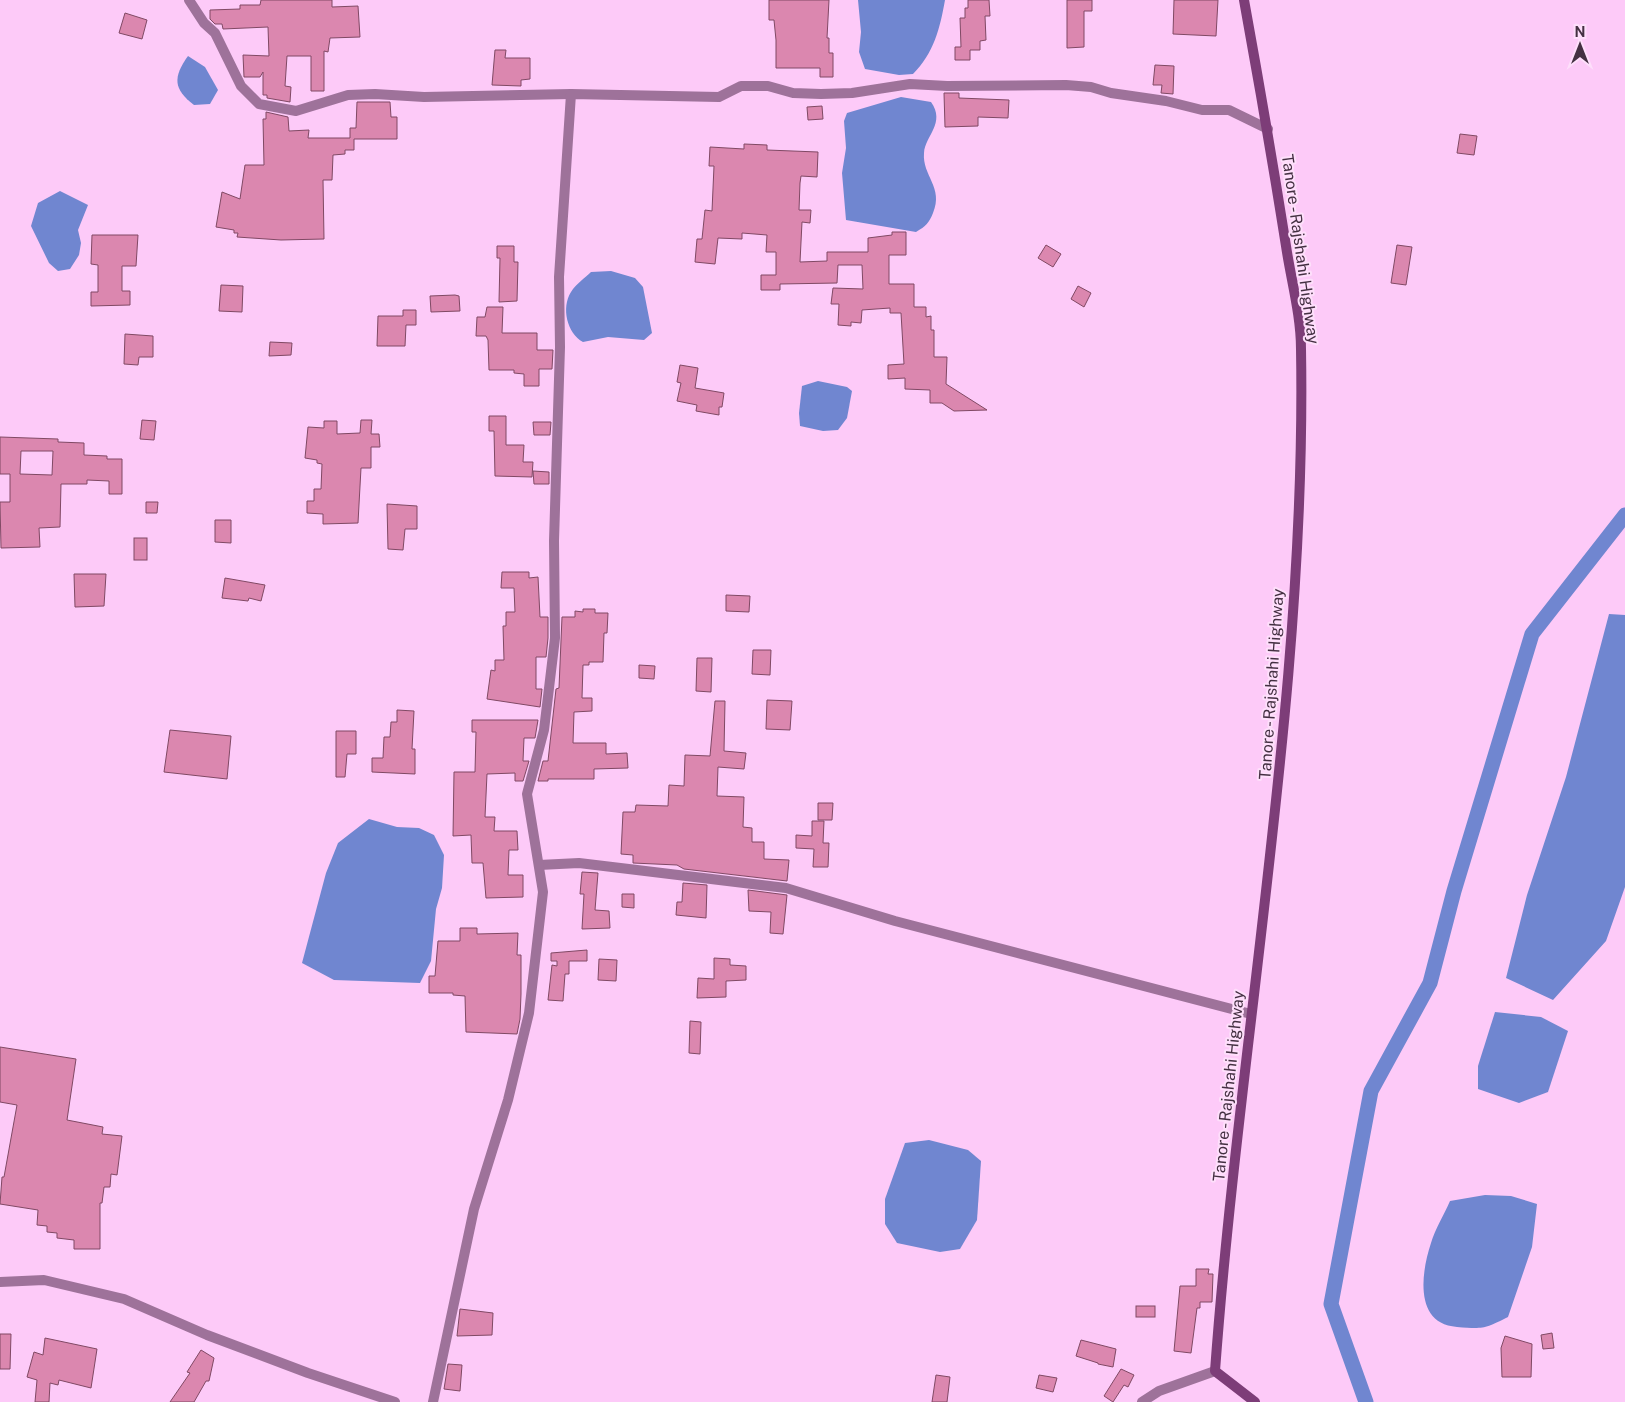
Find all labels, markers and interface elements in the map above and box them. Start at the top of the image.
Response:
north arrow [1555,20,1605,70]
text: N [1575,24,1585,40]
street label: Tanore - Rajshahi Highway [1278,153,1323,346]
street label: Tanore - Rajshahi Highway [1255,587,1288,780]
street label: Tanore - Rajshahi Highway [1209,989,1248,1182]

